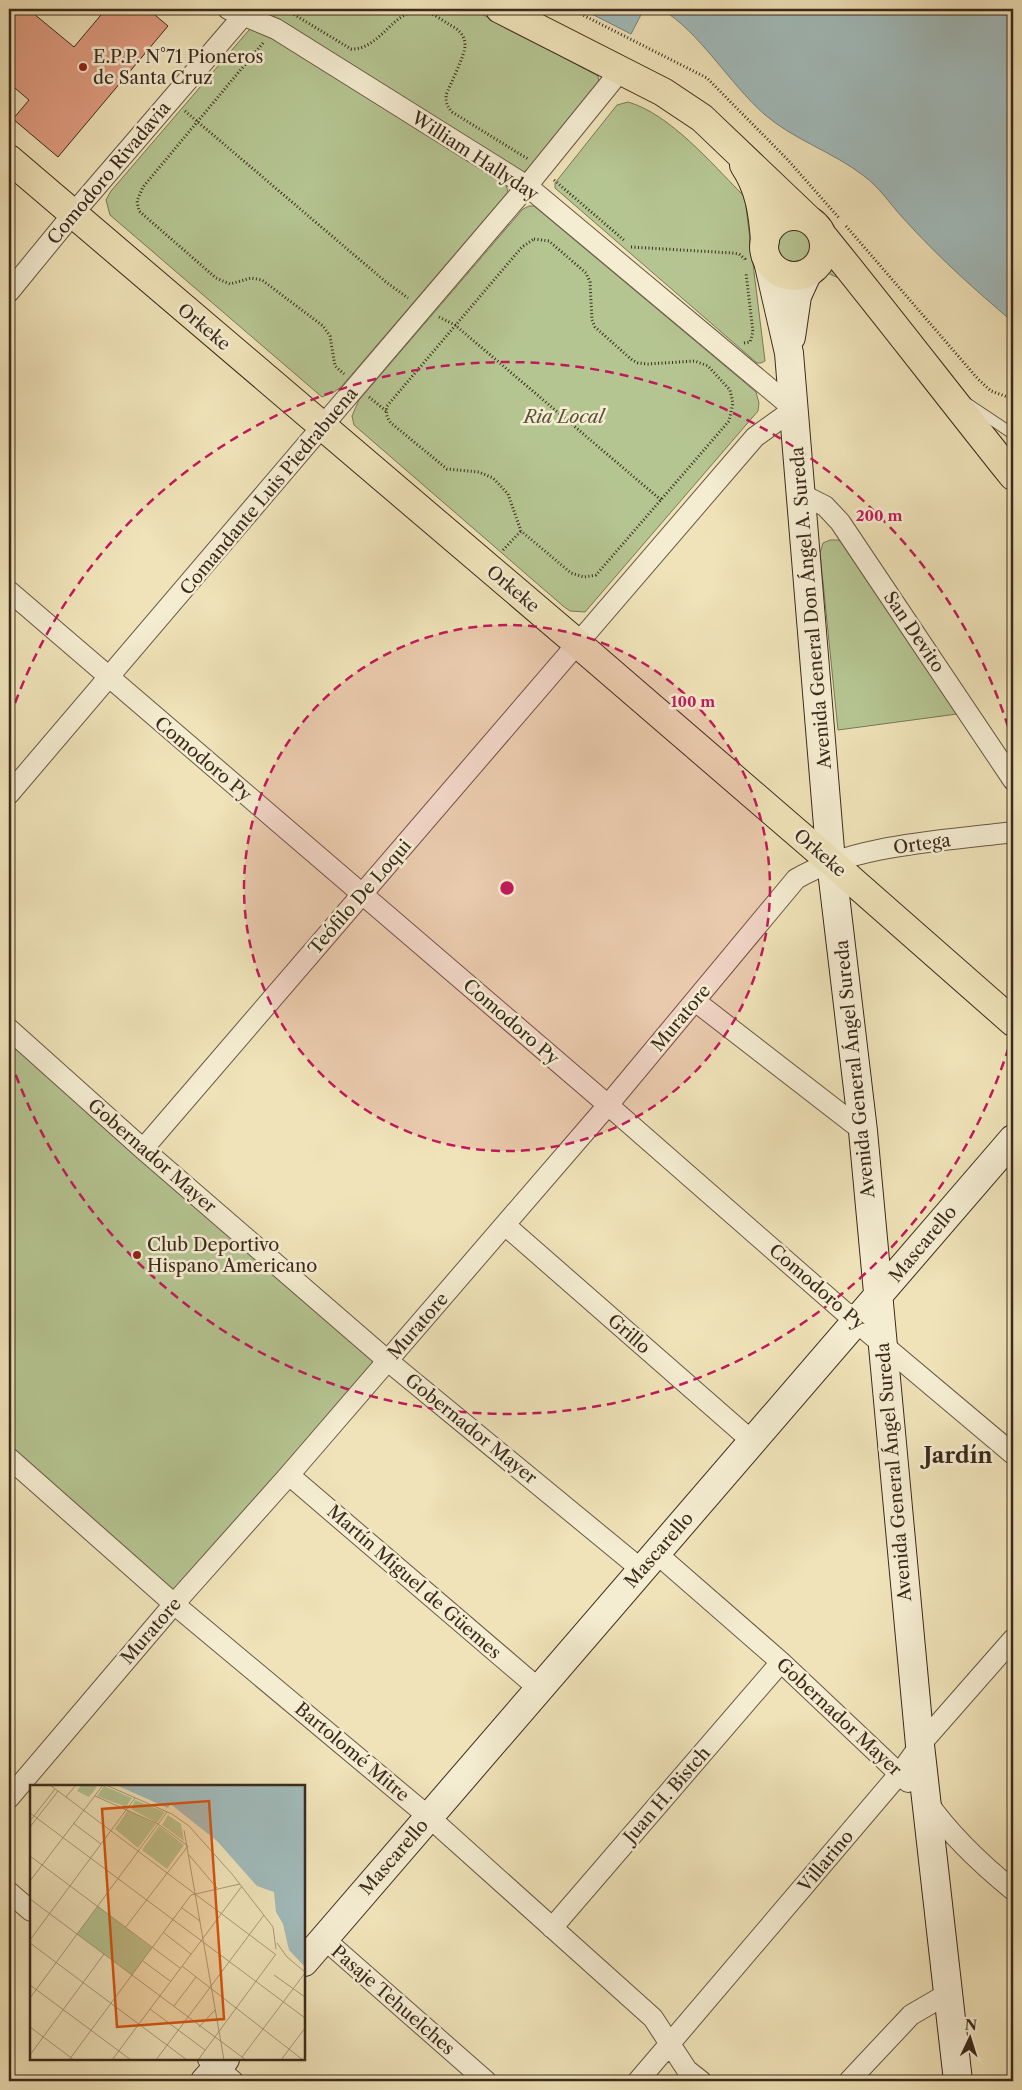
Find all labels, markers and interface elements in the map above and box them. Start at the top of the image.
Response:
place label: E.P.P. N°71 Pioneros de Santa Cruz [93,46,263,89]
marker: E.P.P. N°71 Pioneros de Santa Cruz [77,61,89,73]
street label: Comodoro Rivadavia [43,97,176,249]
street label: William Hallyday [406,106,544,206]
street label: Orkeke [173,299,235,355]
street label: Comandante Luis Piedrabuena [176,382,363,599]
park label: Ria Local [522,406,606,428]
street label: Avenida General Don Ángel A. Sureda [785,445,836,771]
text: 200 m [856,506,902,525]
street label: Orkeke [482,561,544,617]
street label: San Devito [879,587,949,677]
text: 100 m [671,692,715,711]
street label: Comodoro Py [150,712,257,807]
street label: Orkeke [789,824,851,882]
street label: Ortega [892,829,953,859]
street label: Teófilo De Loqui [304,835,416,959]
centre of rings [498,879,516,897]
street label: Avenida General Ángel Sureda [829,938,880,1200]
street label: Comodoro Py [459,974,564,1070]
street label: Muratore [647,980,715,1056]
street label: Gobernador Mayer [83,1094,221,1218]
street label: Mascarello [885,1201,961,1287]
place label: Club Deportivo Hispano Americano [147,1234,317,1277]
street label: Comodoro Py [765,1239,870,1335]
marker: Club Deportivo Hispano Americano [131,1249,143,1261]
street label: Muratore [383,1288,453,1364]
street label: Grillo [603,1310,655,1358]
street label: Avenida General Ángel Sureda [871,1341,916,1603]
street label: Gobernador Mayer [401,1369,542,1489]
district label: Jardín [919,1442,993,1469]
street label: Martín Miguel de Güemes [322,1500,506,1664]
street label: Mascarello [620,1508,698,1592]
street label: Muratore [116,1593,186,1669]
street label: Gobernador Mayer [772,1653,906,1781]
street label: Bartolomé Mitre [290,1698,414,1806]
street label: Juan H. Bistch [617,1742,715,1850]
inset map [30,1785,305,2060]
street label: Mascarello [355,1815,433,1899]
street label: Villarino [793,1826,858,1897]
street label: Pasaje Tehuelches [327,1940,459,2060]
north arrow [944,2012,994,2062]
text: N [964,2016,978,2034]

